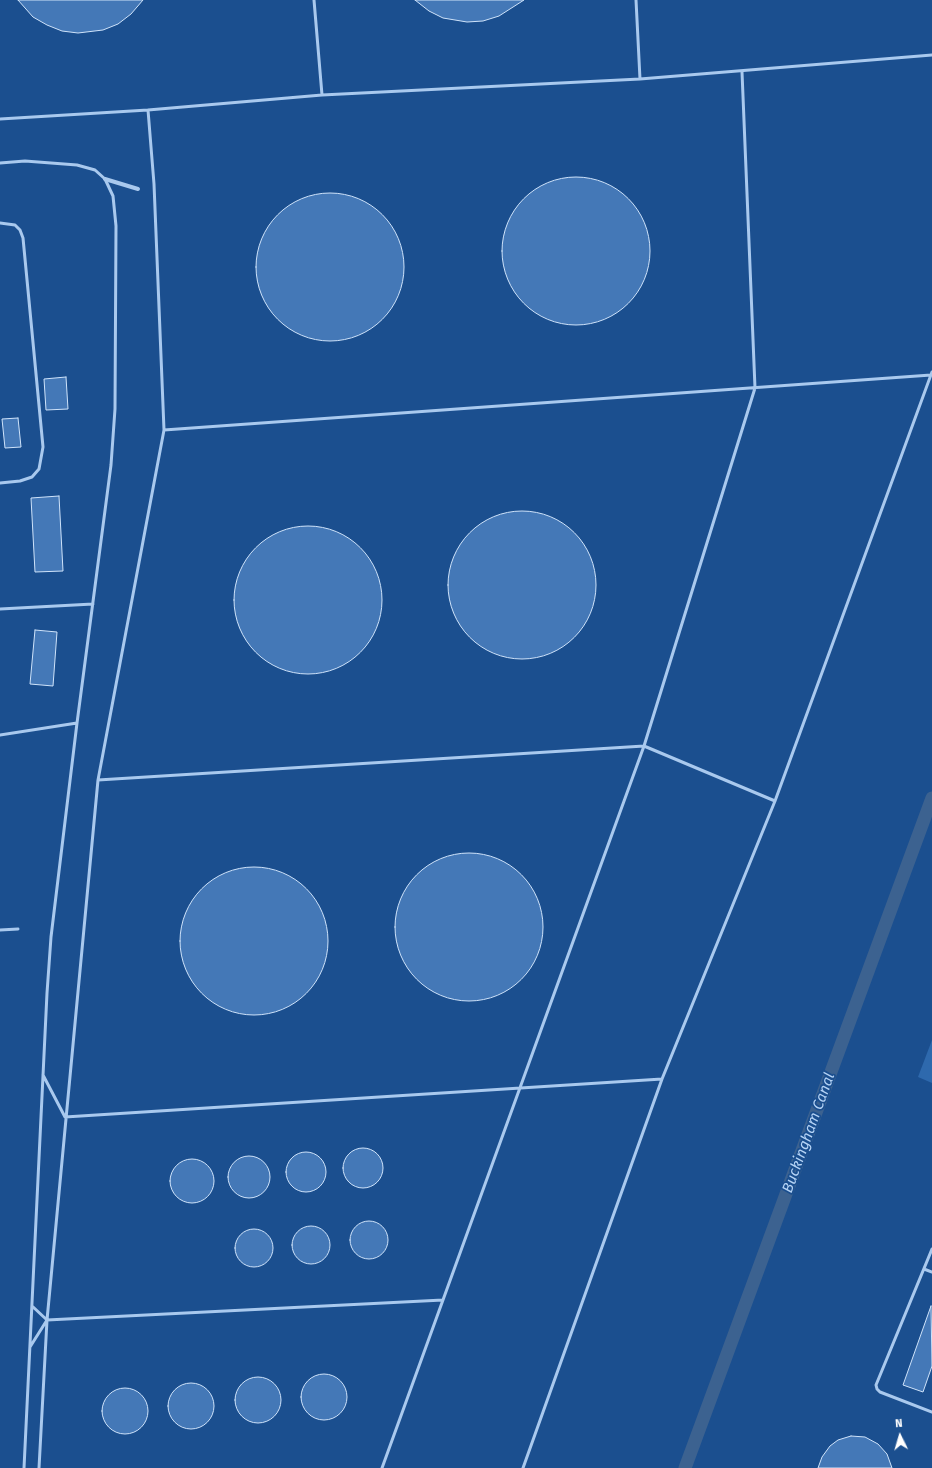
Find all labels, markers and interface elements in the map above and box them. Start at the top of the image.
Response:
water label: Buckingham Canal [779,1070,839,1196]
north arrow [880,1416,920,1456]
text: N [895,1417,903,1430]

